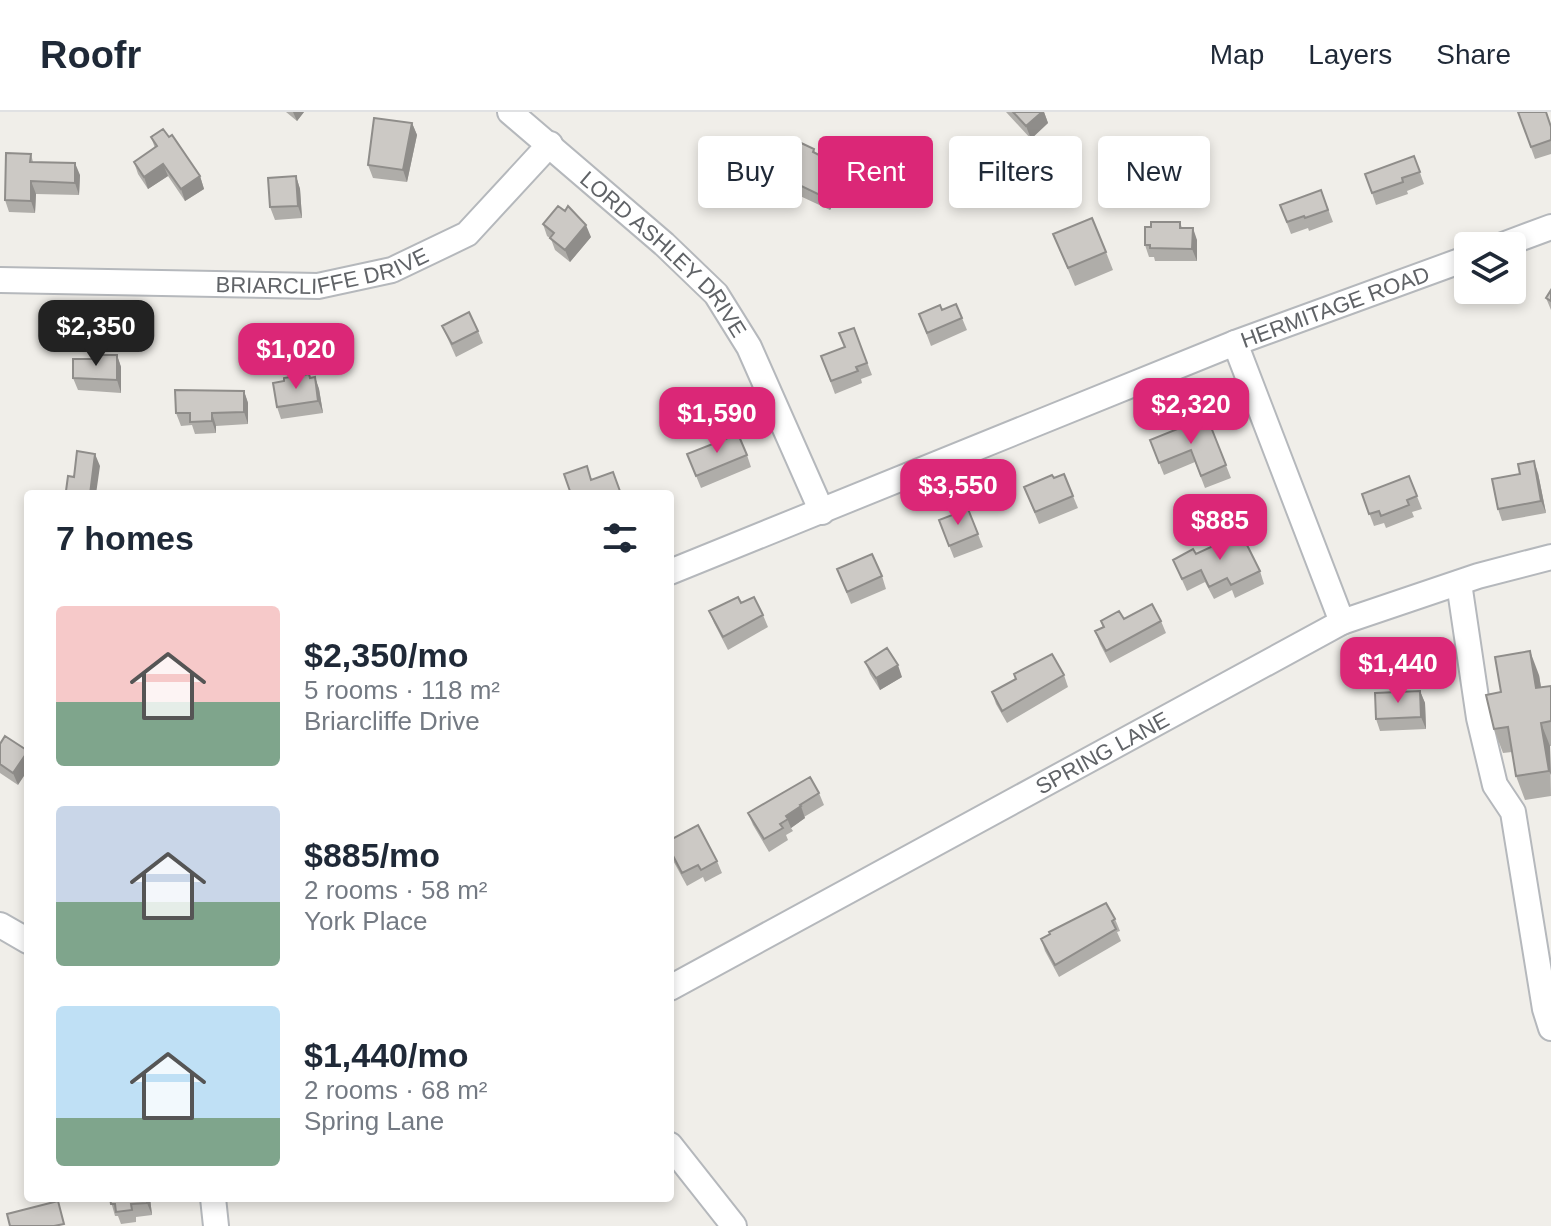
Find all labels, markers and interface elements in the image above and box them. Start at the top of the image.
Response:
text: Roofr [40,34,141,76]
text: Map [1210,39,1264,70]
text: Layers [1308,39,1392,70]
text: Share [1436,39,1511,70]
chip: Buy [698,136,802,208]
chip: Rent [818,136,933,208]
chip: Filters [949,136,1082,208]
chip: New [1098,136,1210,208]
street label: LORD ASHLEY DRIVE [575,166,752,342]
map controls [1454,232,1526,304]
button: layers [1454,232,1526,304]
street label: BRIARCLIFFE DRIVE [215,243,432,299]
street label: HERMITAGE ROAD [1237,261,1433,353]
pin: $2,350 [31,300,161,368]
text: $2,350 [56,311,136,341]
pin: $1,020 [231,323,361,391]
text: $1,020 [256,334,336,364]
pin: $2,320 [1126,378,1256,446]
pin: $1,590 [652,387,782,455]
text: $2,320 [1151,389,1231,419]
text: $1,590 [677,398,757,428]
pin: $3,550 [893,459,1023,527]
text: $3,550 [918,470,998,500]
pin: $885 [1173,494,1267,562]
text: $885 [1191,505,1249,535]
icon: filters [598,516,642,560]
text: 7 homes [56,519,194,557]
text: $2,350/mo [304,636,468,674]
pin: $1,440 [1333,637,1463,705]
icon: home [120,638,216,734]
text: $1,440 [1358,648,1438,678]
text: 5 rooms · 118 m² [304,675,500,705]
text: Briarcliffe Drive [304,706,480,736]
street label: SPRING LANE [1031,707,1173,799]
text: $885/mo [304,836,440,874]
icon: home [120,838,216,934]
text: 2 rooms · 58 m² [304,875,488,905]
text: York Place [304,906,427,936]
text: $1,440/mo [304,1036,468,1074]
icon: home [120,1038,216,1134]
text: 2 rooms · 68 m² [304,1075,488,1105]
text: Spring Lane [304,1106,444,1136]

